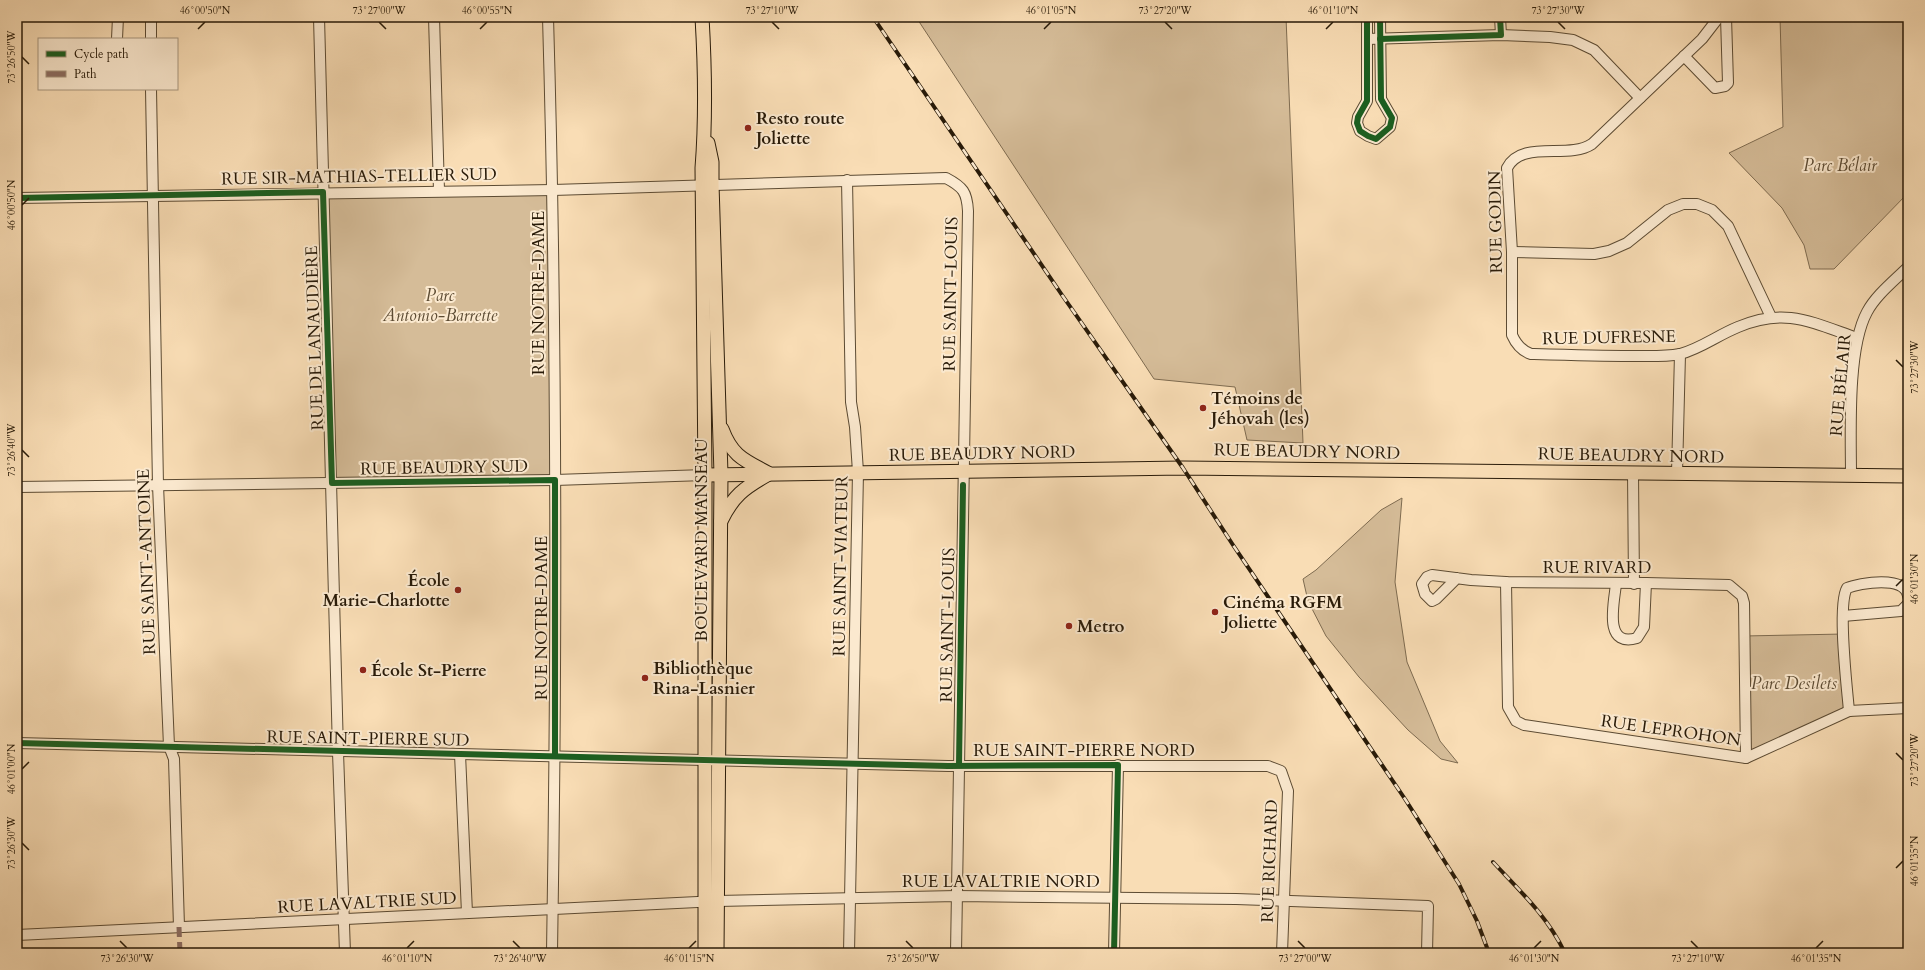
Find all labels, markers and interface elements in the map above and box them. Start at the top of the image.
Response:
text: 46°00'50"N [180,4,231,18]
text: 73°27'00"W [352,4,407,18]
text: 46°00'55"N [462,4,513,18]
text: 73°27'10"W [745,4,800,18]
text: 46°01'05"N [1026,4,1077,18]
text: 73°27'20"W [1138,4,1193,18]
text: 46°01'10"N [1308,4,1359,18]
text: 73°27'30"W [1531,4,1586,18]
text: 73°26'50"W [5,29,19,84]
legend [38,38,178,90]
text: Cycle path [74,46,129,62]
text: Path [74,66,97,82]
place label: Resto route Joliette [753,107,845,150]
marker: Resto route Joliette [743,123,753,133]
park label: Parc Bélair [1803,154,1877,177]
street label: RUE SIR-MATHIAS-TELLIER SUD [221,163,497,190]
street label: RUE GODIN [1483,170,1508,274]
text: 46°00'50"N [5,179,19,230]
street label: RUE NOTRE-DAME [527,211,550,375]
street label: RUE SAINT-LOUIS [938,216,963,372]
street label: RUE DE LANAUDIÈRE [300,245,329,431]
park label: Parc Antonio-Barrette [382,284,498,327]
street label: RUE DUFRESNE [1542,325,1676,350]
street label: RUE BÉLAIR [1825,333,1856,437]
text: 73°27'30"W [1908,339,1922,394]
place label: Témoins de Jéhovah (les) [1208,387,1310,430]
marker: Témoins de Jéhovah (les) [1198,403,1208,413]
text: 73°26'40"W [5,422,19,477]
street label: BOULEVARD MANSEAU [690,438,713,642]
street label: RUE BEAUDRY NORD [1214,438,1401,465]
street label: RUE BEAUDRY NORD [889,440,1076,467]
street label: RUE BEAUDRY NORD [1538,442,1725,469]
street label: RUE BEAUDRY SUD [360,455,528,480]
street label: RUE SAINT-ANTOINE [132,469,161,655]
street label: RUE SAINT-VIATEUR [827,475,854,657]
street label: RUE NOTRE-DAME [530,536,553,700]
street label: RUE SAINT-LOUIS [935,547,960,703]
text: 46°01'30"N [1908,553,1922,604]
street label: RUE RIVARD [1543,556,1651,579]
place label: École Marie-Charlotte [323,569,450,612]
marker: École Marie-Charlotte [453,585,463,595]
place label: Cinéma RGFM Joliette [1220,591,1343,634]
marker: Cinéma RGFM Joliette [1210,607,1220,617]
place label: Metro [1077,615,1125,638]
marker: Metro [1064,621,1074,631]
place label: Bibliothèque Rina-Lasnier [653,657,755,700]
place label: École St-Pierre [371,659,487,682]
marker: École St-Pierre [358,665,368,675]
park label: Parc Desilets [1751,672,1837,695]
marker: Bibliothèque Rina-Lasnier [640,673,650,683]
street label: RUE LEPROHON [1599,709,1743,752]
street label: RUE SAINT-PIERRE SUD [266,725,470,752]
text: 73°27'20"W [1908,732,1922,787]
street label: RUE SAINT-PIERRE NORD [973,739,1195,762]
text: 46°01'00"N [5,743,19,794]
street label: RUE RICHARD [1256,799,1283,923]
text: 73°26'30"W [5,815,19,870]
text: 46°01'35"N [1908,835,1922,886]
street label: RUE LAVALTRIE NORD [902,870,1100,893]
street label: RUE LAVALTRIE SUD [277,886,457,919]
text: 73°26'30"W [100,952,155,966]
text: 46°01'10"N [382,952,433,966]
text: 73°26'40"W [493,952,548,966]
text: 46°01'15"N [664,952,715,966]
text: 73°26'50"W [886,952,941,966]
text: 73°27'00"W [1278,952,1333,966]
text: 46°01'30"N [1509,952,1560,966]
text: 73°27'10"W [1671,952,1726,966]
text: 46°01'35"N [1791,952,1842,966]

